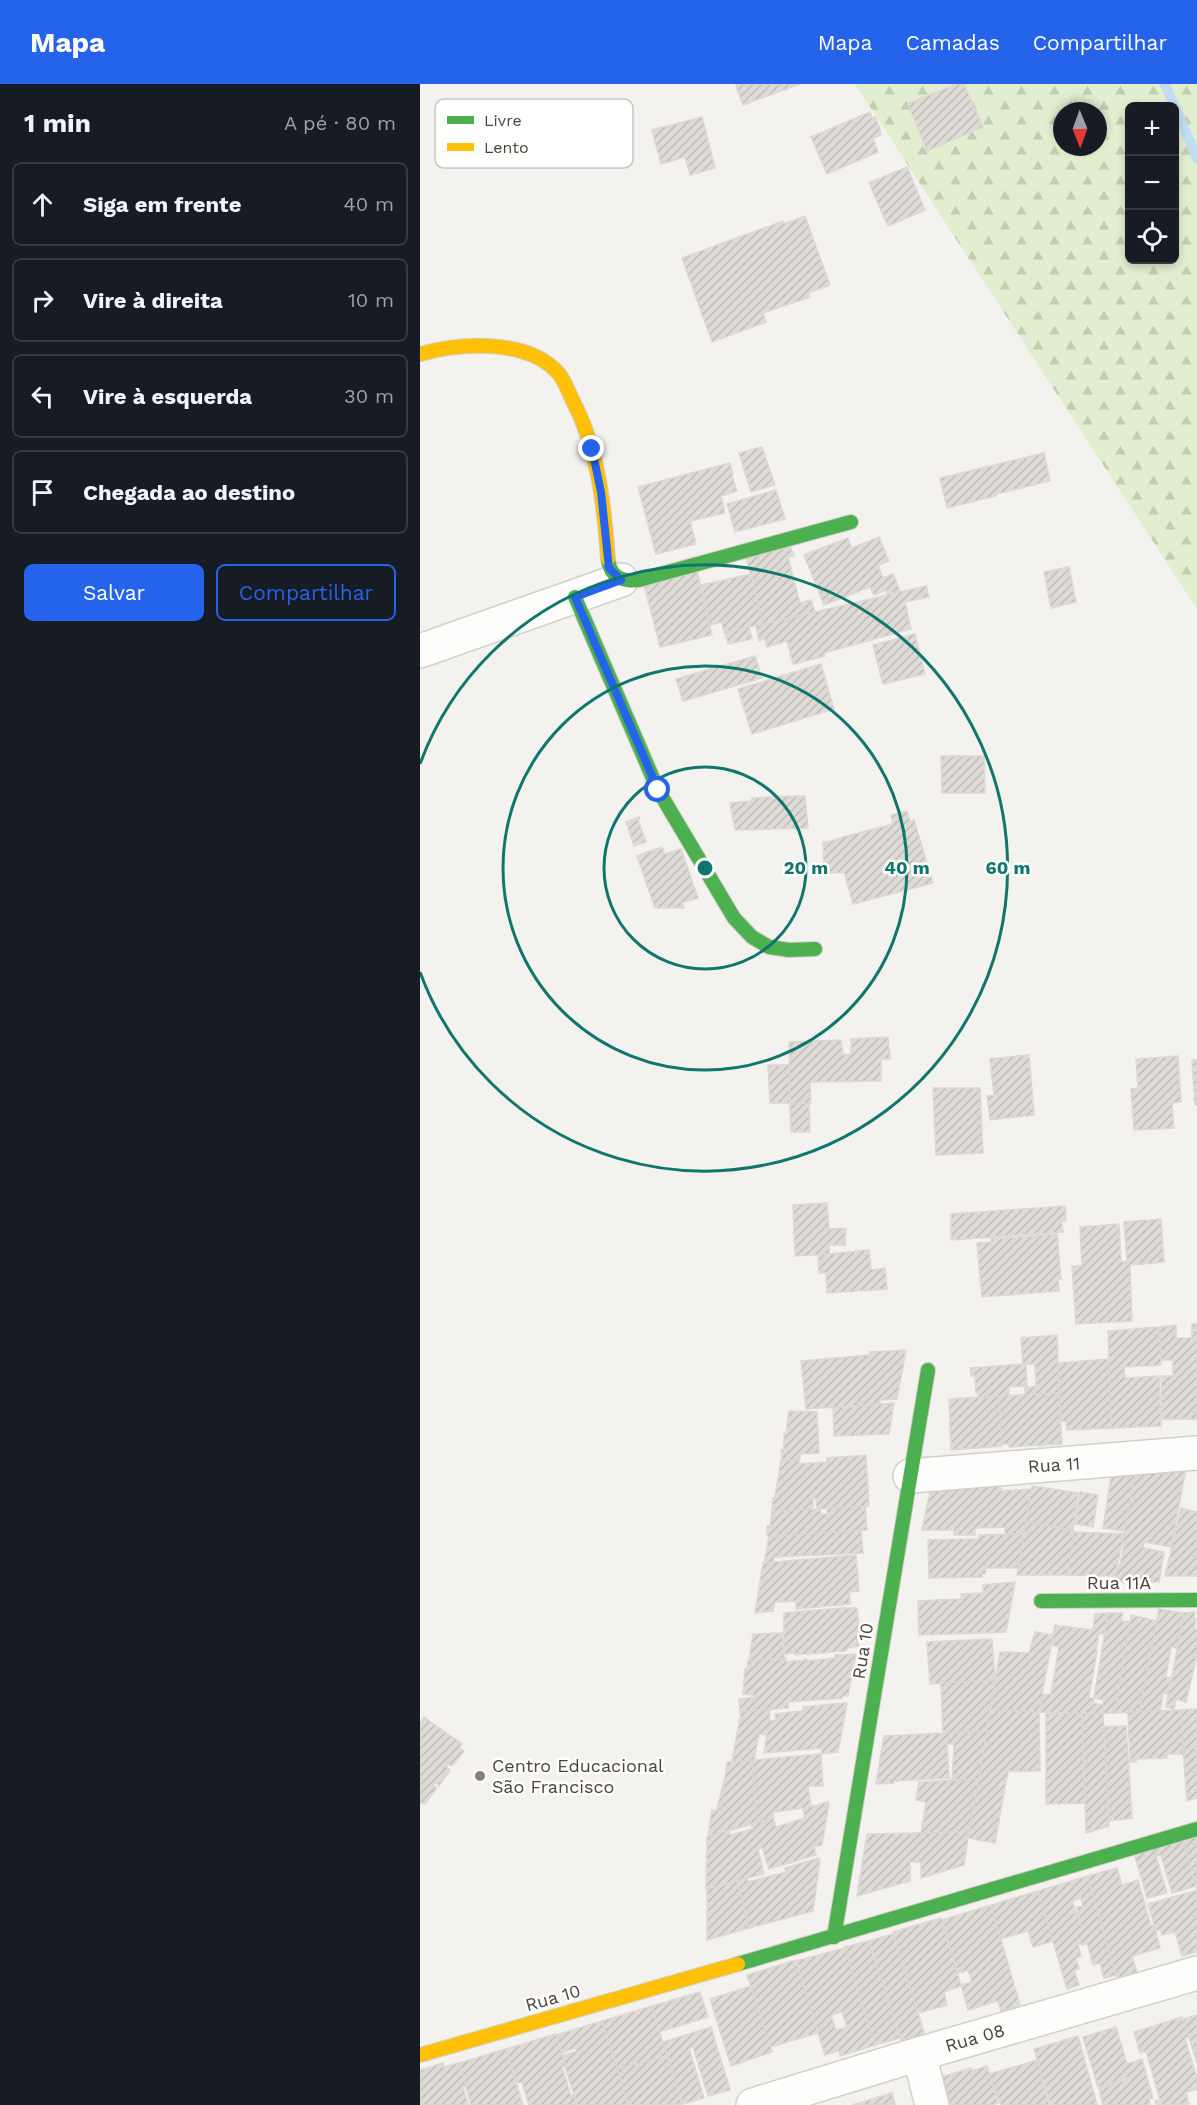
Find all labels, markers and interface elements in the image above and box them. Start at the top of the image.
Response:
text: Mapa [30,26,105,59]
text: Mapa [818,30,872,55]
text: Camadas [905,30,1000,55]
text: Compartilhar [1033,30,1167,55]
legend [435,99,633,168]
north arrow [1053,102,1107,156]
map controls [1125,102,1179,264]
button: + [1125,102,1179,156]
text: 1 min [24,108,91,138]
text: A pé · 80 m [284,111,396,135]
text: Livre [484,111,522,130]
text: Lento [484,138,529,157]
button: − [1125,156,1179,210]
icon: ahead [26,188,59,221]
text: Siga em frente [83,192,241,217]
text: 40 m [343,192,394,216]
button: locate [1125,210,1179,264]
icon: right [26,284,59,317]
text: Vire à direita [83,288,223,313]
text: 10 m [348,288,394,312]
icon: left [26,380,59,413]
text: Vire à esquerda [83,384,252,409]
text: 30 m [344,384,394,408]
route end [578,435,604,461]
icon: arrive [26,476,59,509]
text: Chegada ao destino [83,480,295,505]
button: Salvar [24,564,204,621]
button: Compartilhar [216,564,396,621]
route start [644,776,670,802]
text: 20 m [784,857,828,878]
text: 40 m [884,857,930,878]
text: 60 m [986,857,1030,878]
centre of rings [695,858,715,878]
street label: Rua 11 [1027,1452,1081,1477]
street label: Rua 11A [1087,1572,1151,1593]
street label: Rua 10 [848,1621,877,1681]
place label: Centro Educacional São Francisco [492,1755,664,1797]
marker: Centro Educacional São Francisco [473,1769,487,1783]
street label: Rua 10 [523,1980,583,2015]
street label: Rua 08 [943,2019,1007,2056]

